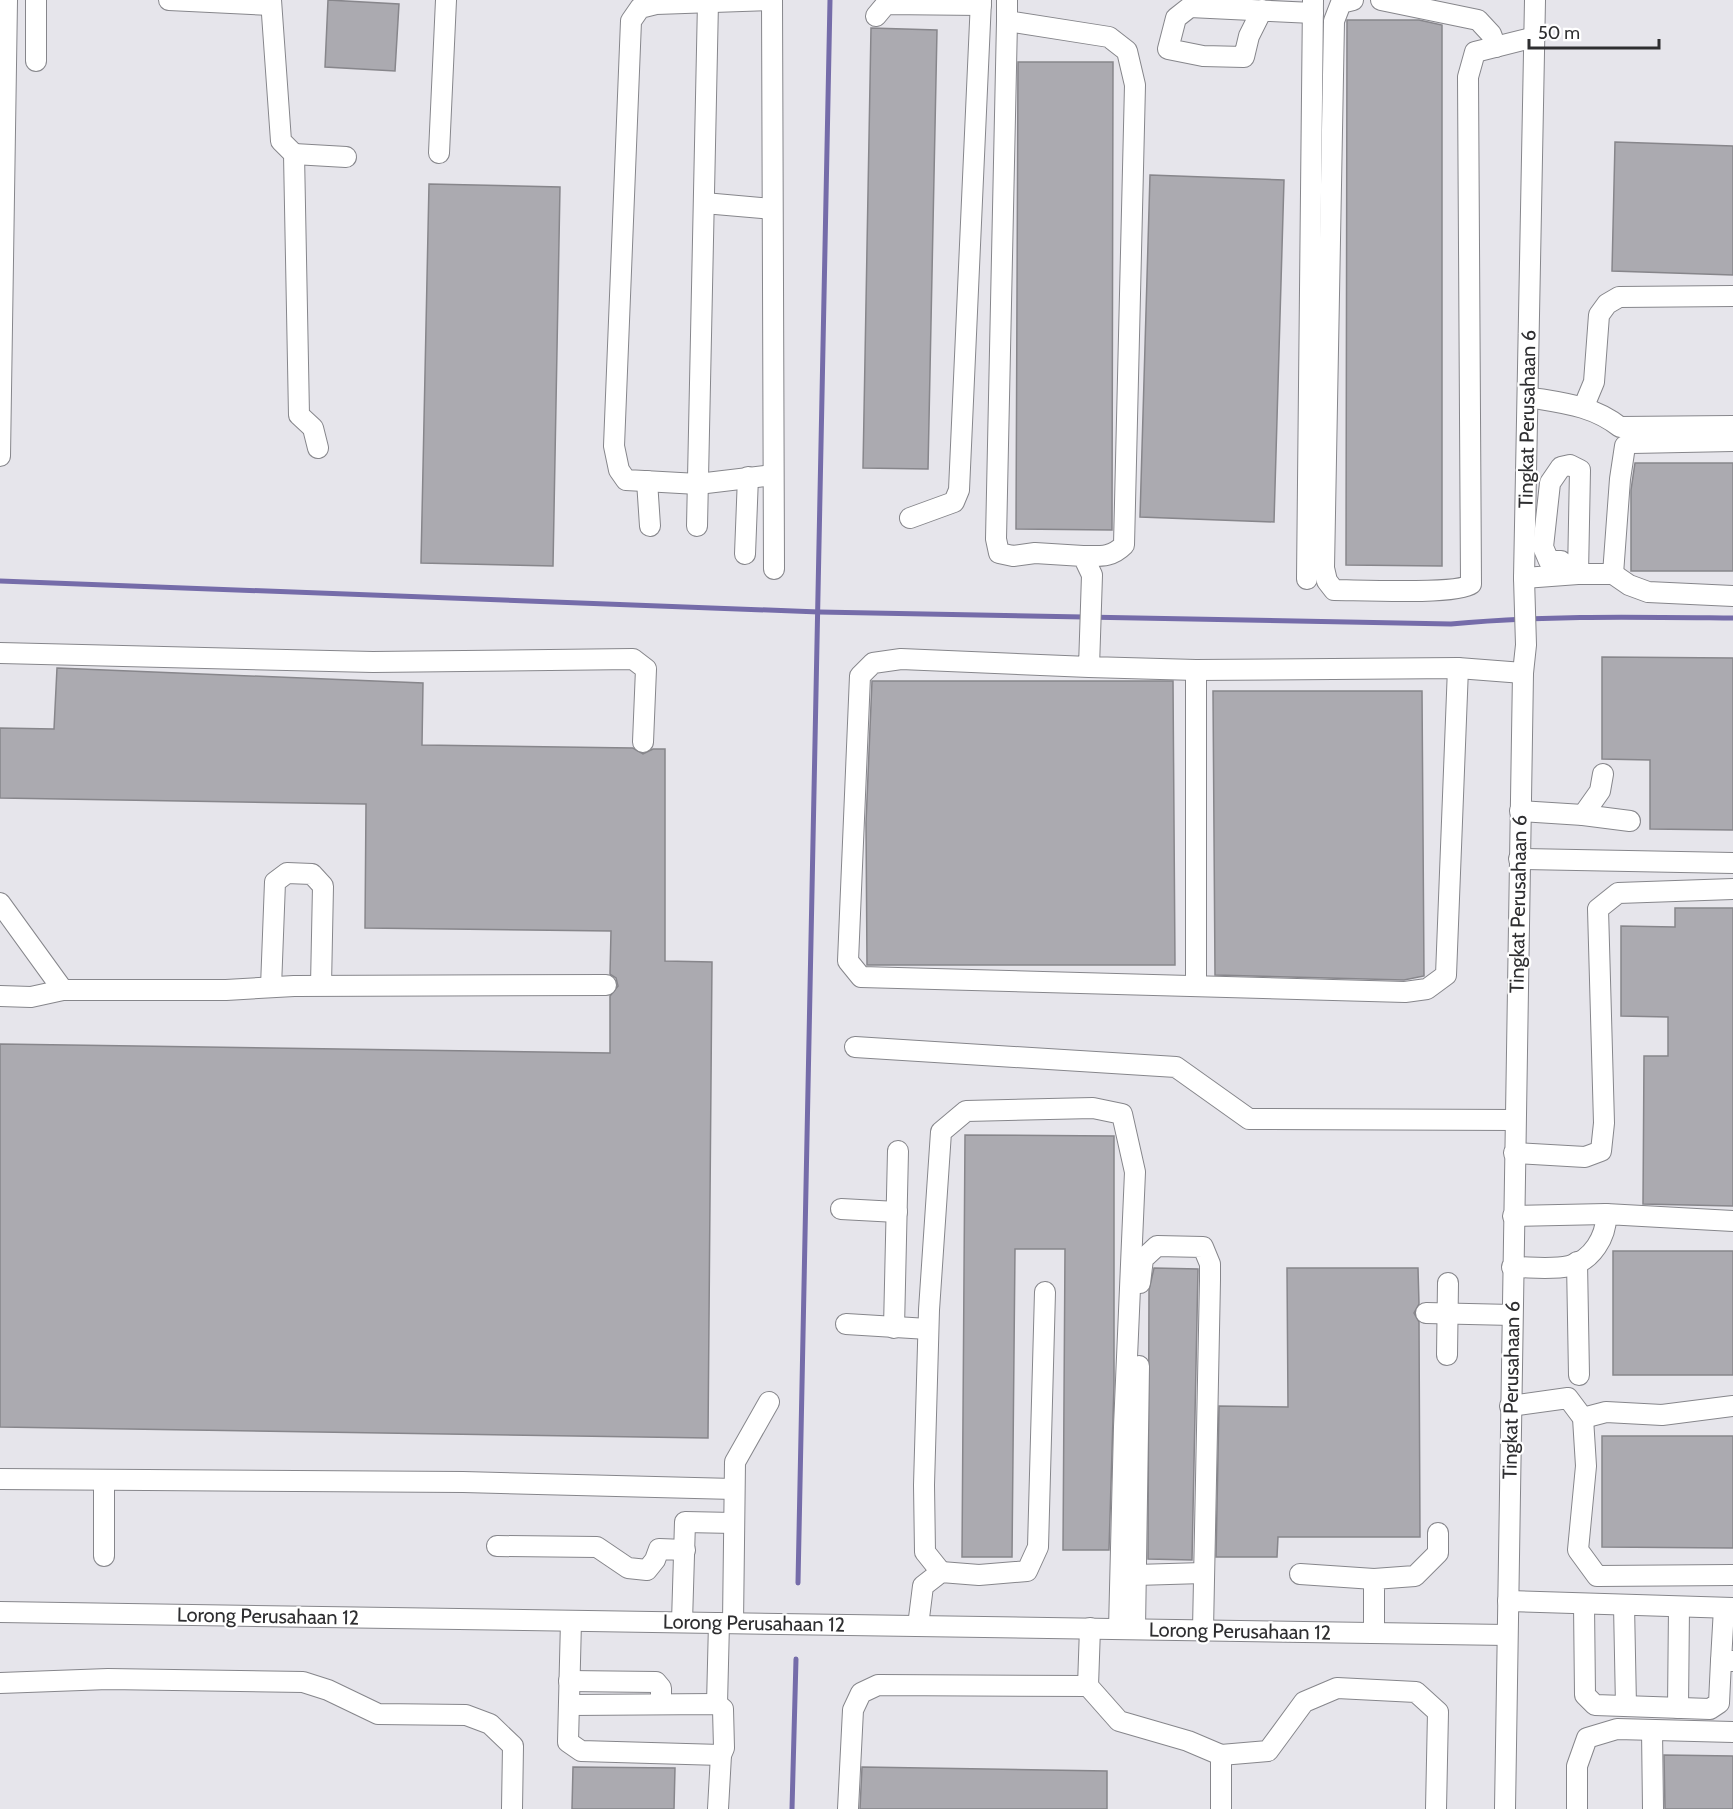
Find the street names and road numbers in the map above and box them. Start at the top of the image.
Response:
street label: Tingkat Perusahaan 6 [1513,330,1541,508]
street label: Tingkat Perusahaan 6 [1504,815,1532,993]
street label: Tingkat Perusahaan 6 [1497,1301,1525,1479]
street label: Lorong Perusahaan 12 [177,1602,359,1630]
street label: Lorong Perusahaan 12 [663,1609,845,1637]
street label: Lorong Perusahaan 12 [1149,1617,1331,1645]

